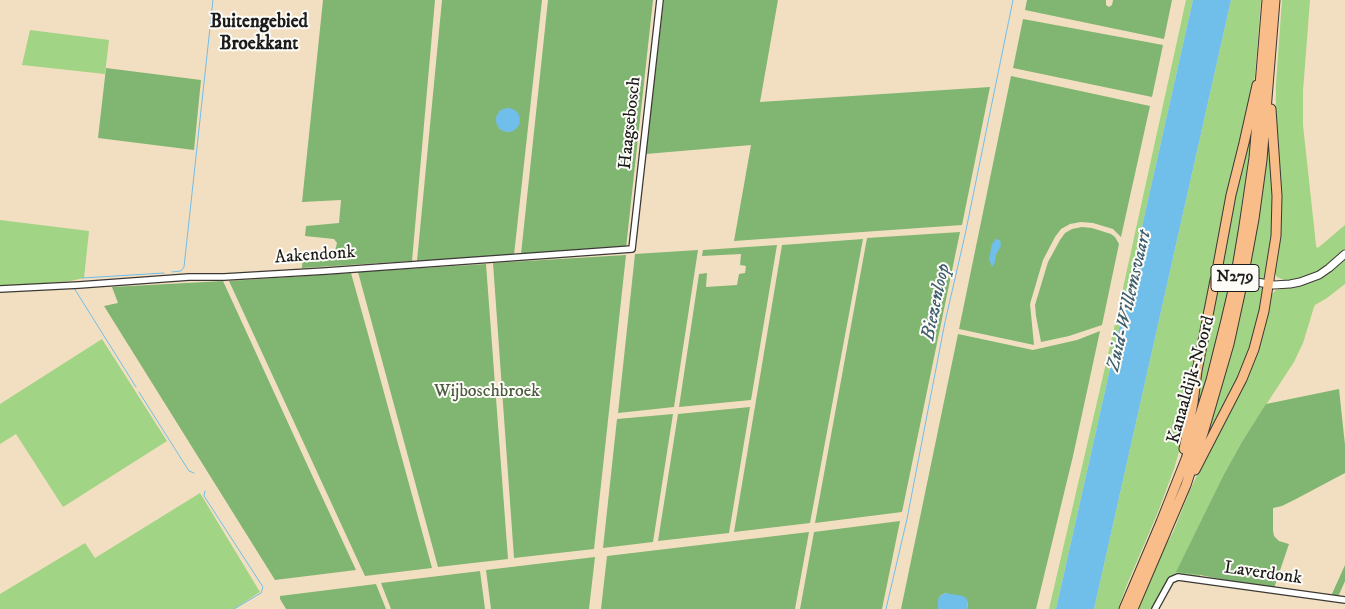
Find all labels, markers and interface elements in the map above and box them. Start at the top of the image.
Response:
district label: Buitengebied Broekkant [210,12,308,56]
street label: Haagsebosch [615,76,647,170]
water label: Zuid-Willemsvaart [1103,229,1157,373]
street label: Aakendonk [274,242,356,270]
water label: Biezenloop [918,262,956,342]
road number: N279 [1211,264,1259,292]
street label: Kanaaldijk-Noord [1163,314,1221,446]
park label: Wijboschbroek [434,381,540,403]
street label: Laverdonk [1223,558,1303,590]

